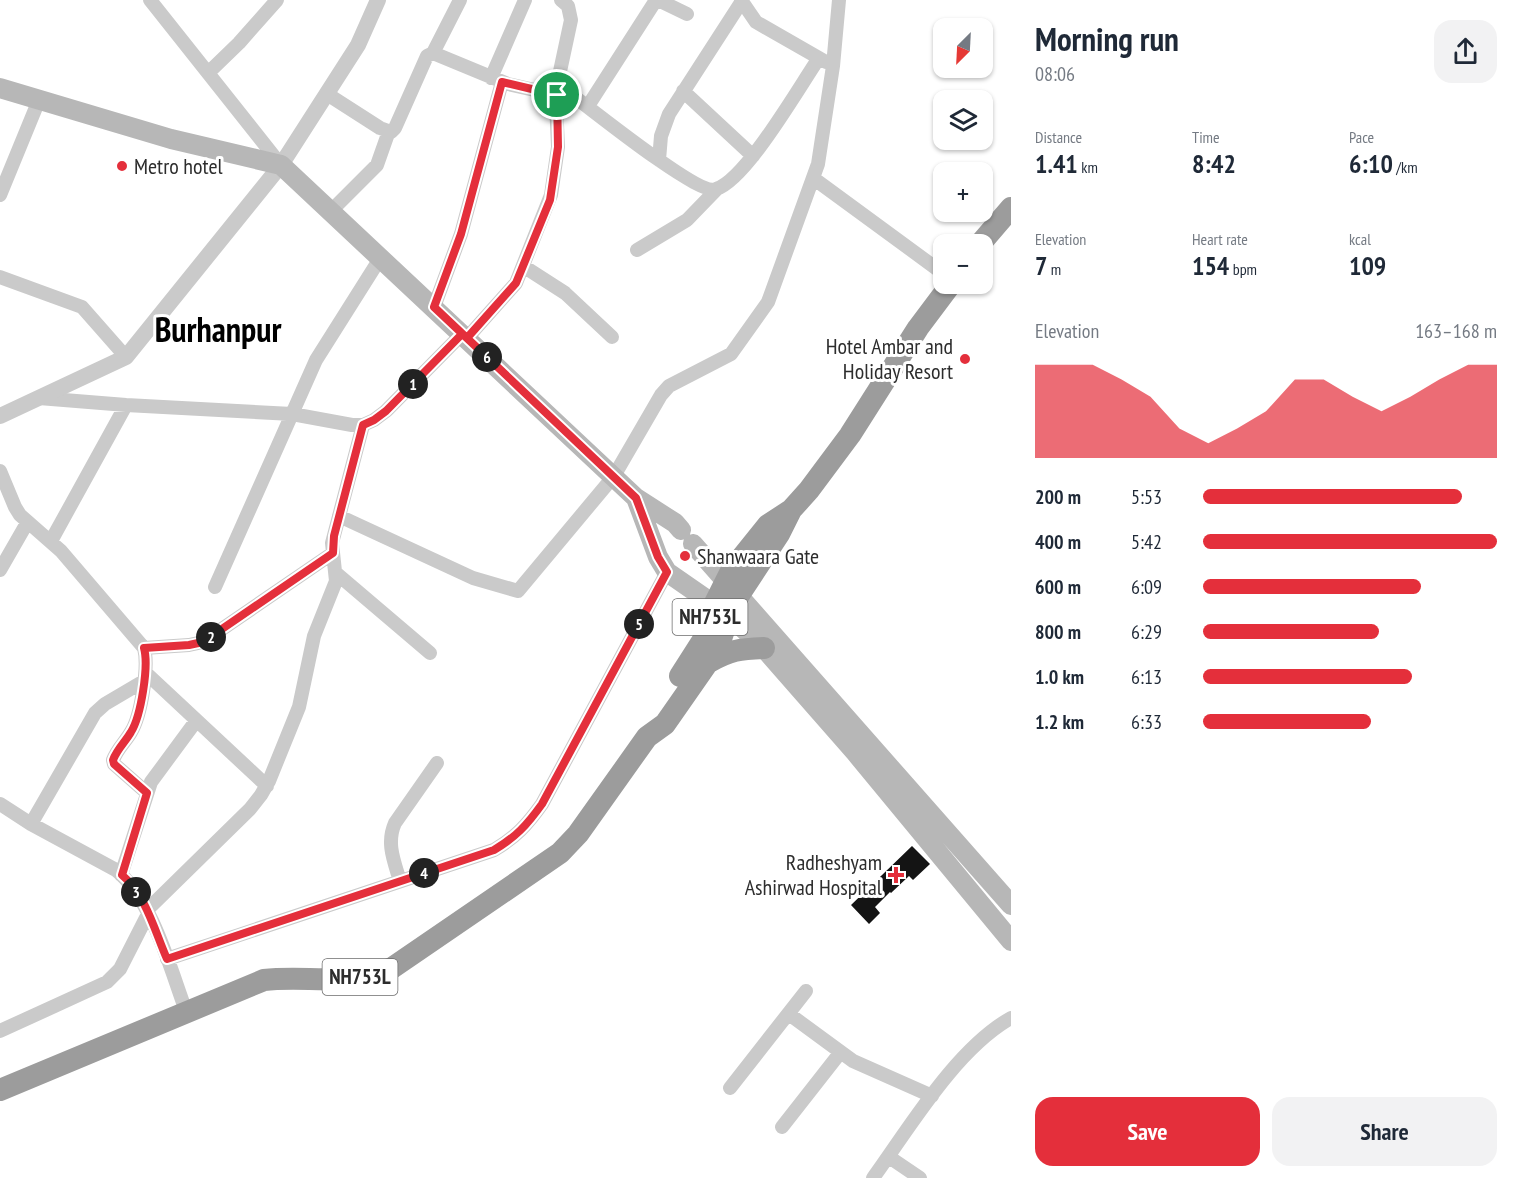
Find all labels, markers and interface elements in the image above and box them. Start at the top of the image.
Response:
text: Morning run [1035,17,1179,60]
north arrow [933,18,993,78]
map controls [933,18,993,294]
button: share [1434,20,1497,83]
text: 08:06 [1035,61,1075,87]
pin [531,69,582,120]
icon: arrive [540,78,573,111]
button: layers [933,90,993,150]
text: Distance [1035,127,1082,147]
text: Time [1192,127,1220,147]
text: Pace [1349,127,1374,147]
text: 1.41 [1035,147,1078,180]
text: 8:42 [1192,147,1236,180]
text: 6:10 [1349,147,1393,180]
place label: Metro hotel [134,152,223,180]
text: km [1078,157,1098,177]
text: /km [1393,157,1418,177]
marker: Metro hotel [115,159,129,173]
button: + [933,162,993,222]
text: Elevation [1035,229,1086,249]
text: Heart rate [1192,229,1248,249]
text: kcal [1349,229,1371,249]
button: − [933,234,993,294]
text: 7 [1035,249,1047,282]
text: 154 [1192,249,1229,282]
text: 109 [1349,249,1386,282]
text: m [1047,259,1061,279]
text: bpm [1229,259,1257,279]
district label: Burhanpur [155,307,281,351]
text: Elevation [1035,318,1099,344]
text: 163–168 m [1415,318,1497,344]
place label: Hotel Ambar and Holiday Resort [826,332,953,385]
pin: 6 [472,342,502,372]
text: 6 [483,347,491,367]
marker: Hotel Ambar and Holiday Resort [958,352,972,366]
pin: 1 [398,369,428,399]
text: 1 [409,374,417,394]
text: 200 m [1035,484,1081,510]
text: 5:53 [1131,484,1162,510]
text: 400 m [1035,529,1081,555]
text: 5:42 [1131,529,1162,555]
place label: Shanwaara Gate [697,542,819,570]
marker: Shanwaara Gate [678,549,692,563]
text: 600 m [1035,574,1081,600]
text: 6:09 [1131,574,1162,600]
road number: NH753L [672,599,748,635]
pin: 5 [624,609,654,639]
text: 5 [635,614,643,634]
text: 800 m [1035,619,1081,645]
text: 6:29 [1131,619,1162,645]
pin: 2 [196,622,226,652]
text: 2 [207,627,215,647]
text: 1.0 km [1035,664,1084,690]
text: 6:13 [1131,664,1162,690]
text: 1.2 km [1035,709,1084,735]
text: 6:33 [1131,709,1162,735]
place label: Radheshyam Ashirwad Hospital [745,848,883,901]
pin: 4 [409,858,439,888]
text: 4 [420,863,428,883]
marker: Radheshyam Ashirwad Hospital [887,866,905,884]
pin: 3 [121,877,151,907]
text: 3 [132,882,140,902]
road number: NH753L [322,959,398,995]
button: Save [1035,1097,1260,1166]
button: Share [1272,1097,1497,1166]

